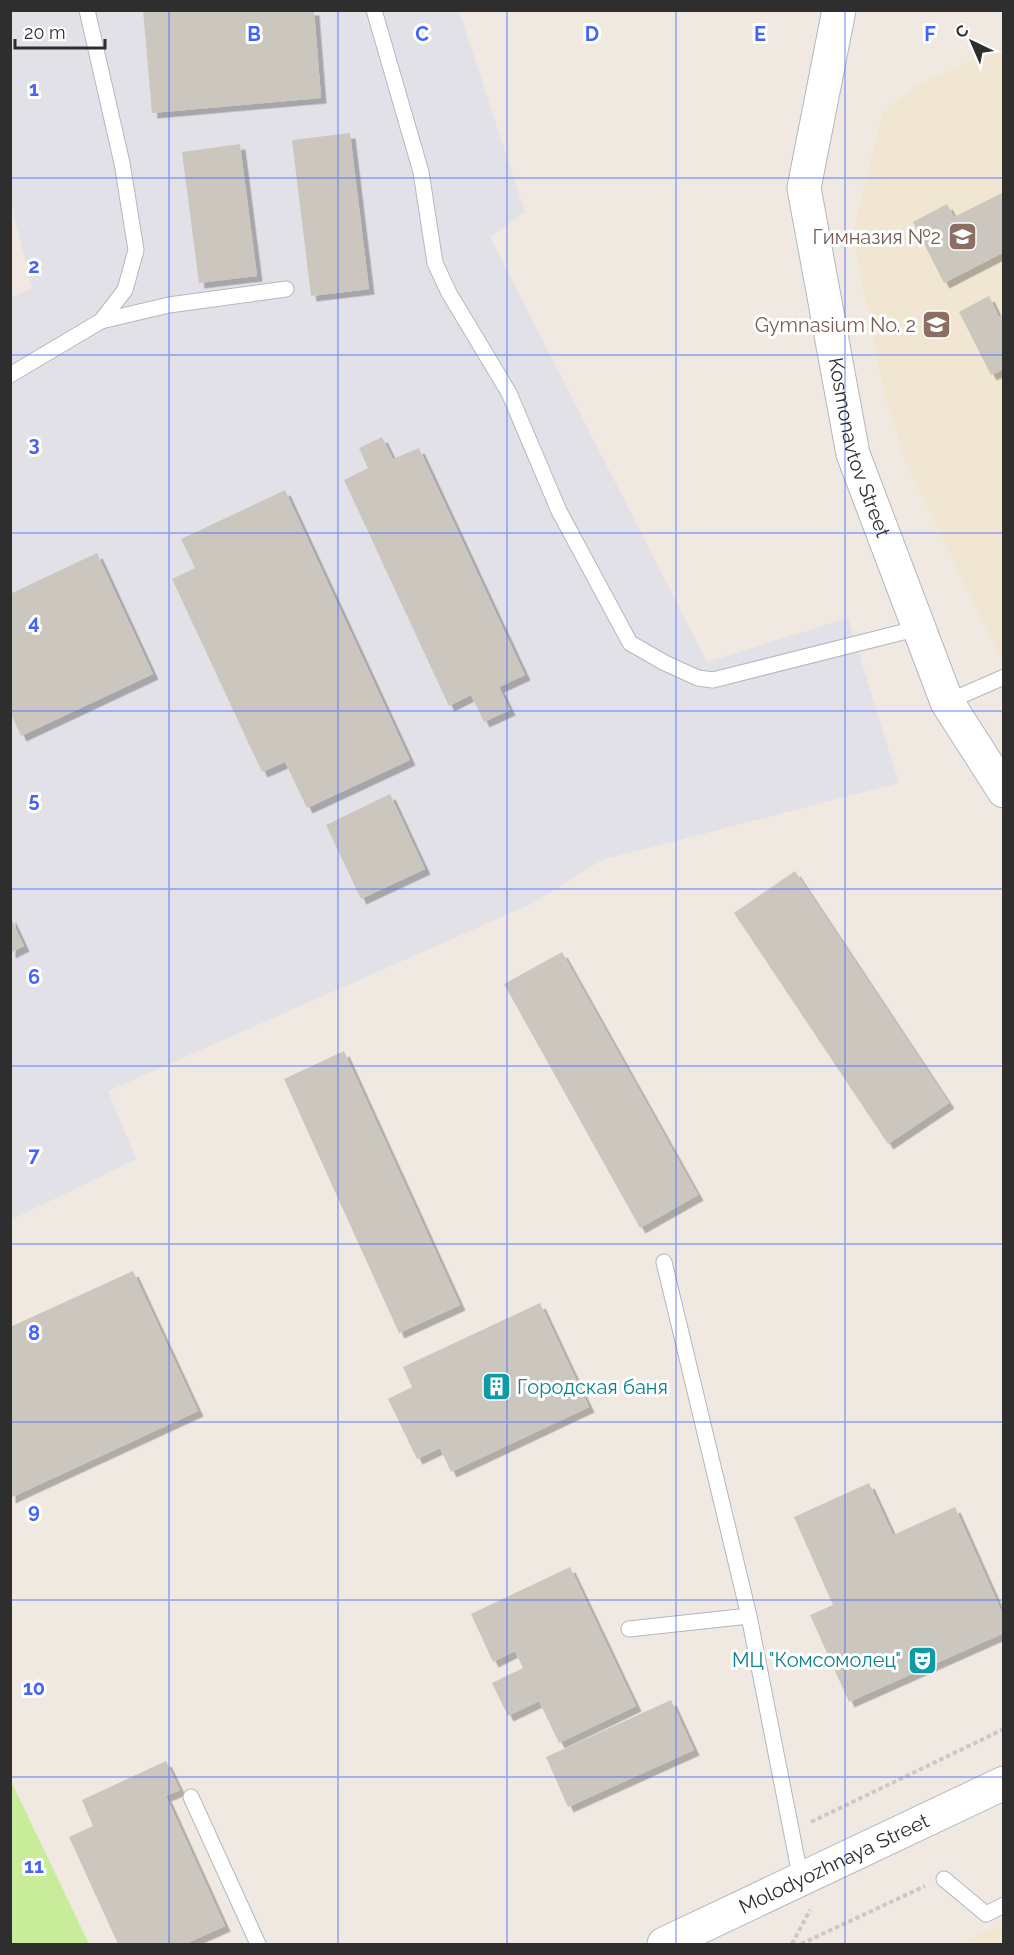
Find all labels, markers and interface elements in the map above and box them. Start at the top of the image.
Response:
scale bar [15,12,105,50]
north arrow [942,12,1002,72]
text: С [951,21,972,42]
text: 20 m [24,22,66,43]
text: B [247,22,261,46]
text: C [415,22,429,46]
text: D [585,22,599,46]
text: E [754,22,766,46]
text: F [924,22,936,46]
text: 1 [29,77,39,101]
school or university icon: Гимназия №2 [946,221,978,253]
place label: Гимназия №2 [812,225,941,249]
text: 2 [28,254,40,278]
school or university icon: Gymnasium No. 2 [921,309,953,341]
place label: Gymnasium No. 2 [755,313,916,337]
street label: Kosmonavtov Street [823,356,896,541]
text: 3 [28,432,40,456]
text: 4 [28,610,40,634]
text: 5 [28,788,40,812]
text: 6 [28,965,40,989]
text: 7 [28,1143,40,1167]
text: 8 [28,1321,40,1345]
building icon: Городская баня [480,1371,512,1403]
place label: Городская баня [517,1375,668,1399]
text: 9 [28,1499,40,1523]
theatre icon: МЦ "Комсомолец" [906,1644,938,1676]
place label: МЦ "Комсомолец" [732,1648,901,1672]
text: 10 [23,1676,45,1700]
street label: Molodyozhnaya Street [735,1808,933,1919]
text: 11 [24,1854,44,1878]

